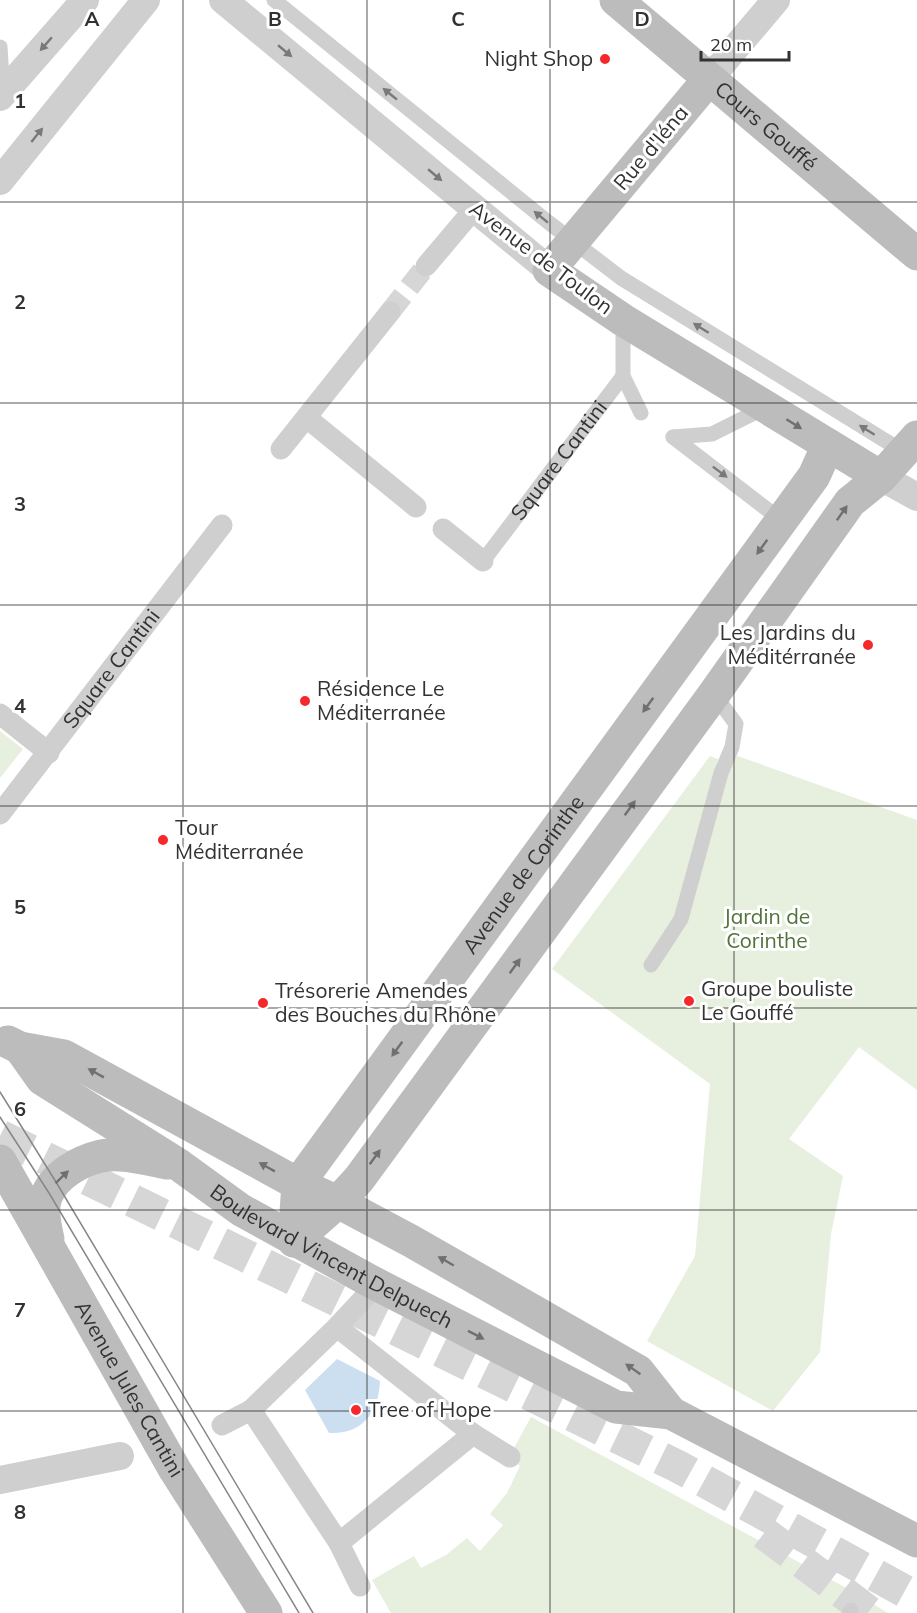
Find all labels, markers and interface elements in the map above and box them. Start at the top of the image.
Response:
text: A [85,6,100,31]
text: B [268,6,282,31]
text: C [451,6,465,31]
text: D [634,6,650,31]
scale bar [701,24,790,62]
text: 20 m [710,33,752,56]
one-way arrow [40,36,53,51]
one-way arrow [277,44,293,57]
place label: Night Shop [485,45,593,71]
marker: Night Shop [598,52,612,66]
street label: Cours Gouffé [710,75,823,176]
text: 1 [14,88,26,113]
one-way arrow [383,88,398,101]
street label: Rue d'Iéna [607,100,693,195]
one-way arrow [30,127,43,143]
one-way arrow [427,168,442,181]
street label: Avenue de Toulon [465,195,618,320]
one-way arrow [533,210,549,223]
text: 2 [14,289,26,314]
one-way arrow [693,322,709,333]
street label: Square Cantini [505,395,612,525]
one-way arrow [786,419,802,430]
one-way arrow [859,424,875,435]
one-way arrow [712,466,728,479]
text: 3 [14,491,26,516]
one-way arrow [836,506,848,522]
one-way arrow [756,538,768,554]
street label: Square Cantini [57,603,165,733]
place label: Les Jardins du Méditérranée [720,619,856,669]
marker: Les Jardins du Méditérranée [861,638,875,652]
place label: Résidence Le Méditerranée [317,675,446,725]
text: 4 [14,693,26,718]
marker: Résidence Le Méditerranée [298,694,312,708]
one-way arrow [642,696,654,712]
street label: Avenue de Corinthe [456,790,589,958]
one-way arrow [624,801,636,817]
place label: Tour Méditerranée [175,814,304,864]
marker: Tour Méditerranée [156,833,170,847]
text: 5 [14,894,26,919]
park label: Jardin de Corinthe [724,903,810,953]
one-way arrow [509,958,521,974]
place label: Groupe bouliste Le Gouffé [701,975,853,1025]
place label: Trésorerie Amendes des Bouches du Rhône [275,977,496,1027]
marker: Groupe bouliste Le Gouffé [682,994,696,1008]
marker: Trésorerie Amendes des Bouches du Rhône [256,996,270,1010]
one-way arrow [391,1040,403,1056]
one-way arrow [87,1068,104,1078]
text: 6 [14,1096,26,1121]
one-way arrow [369,1149,381,1165]
one-way arrow [258,1162,275,1172]
one-way arrow [55,1170,70,1184]
street label: Boulevard Vincent Delpuech [205,1178,458,1333]
one-way arrow [438,1256,454,1267]
street label: Avenue Jules Cantini [70,1296,190,1482]
text: 7 [14,1297,26,1322]
one-way arrow [468,1330,485,1340]
one-way arrow [625,1363,641,1375]
place label: Tree of Hope [368,1396,491,1422]
marker: Tree of Hope [349,1403,363,1417]
text: 8 [14,1499,26,1524]

